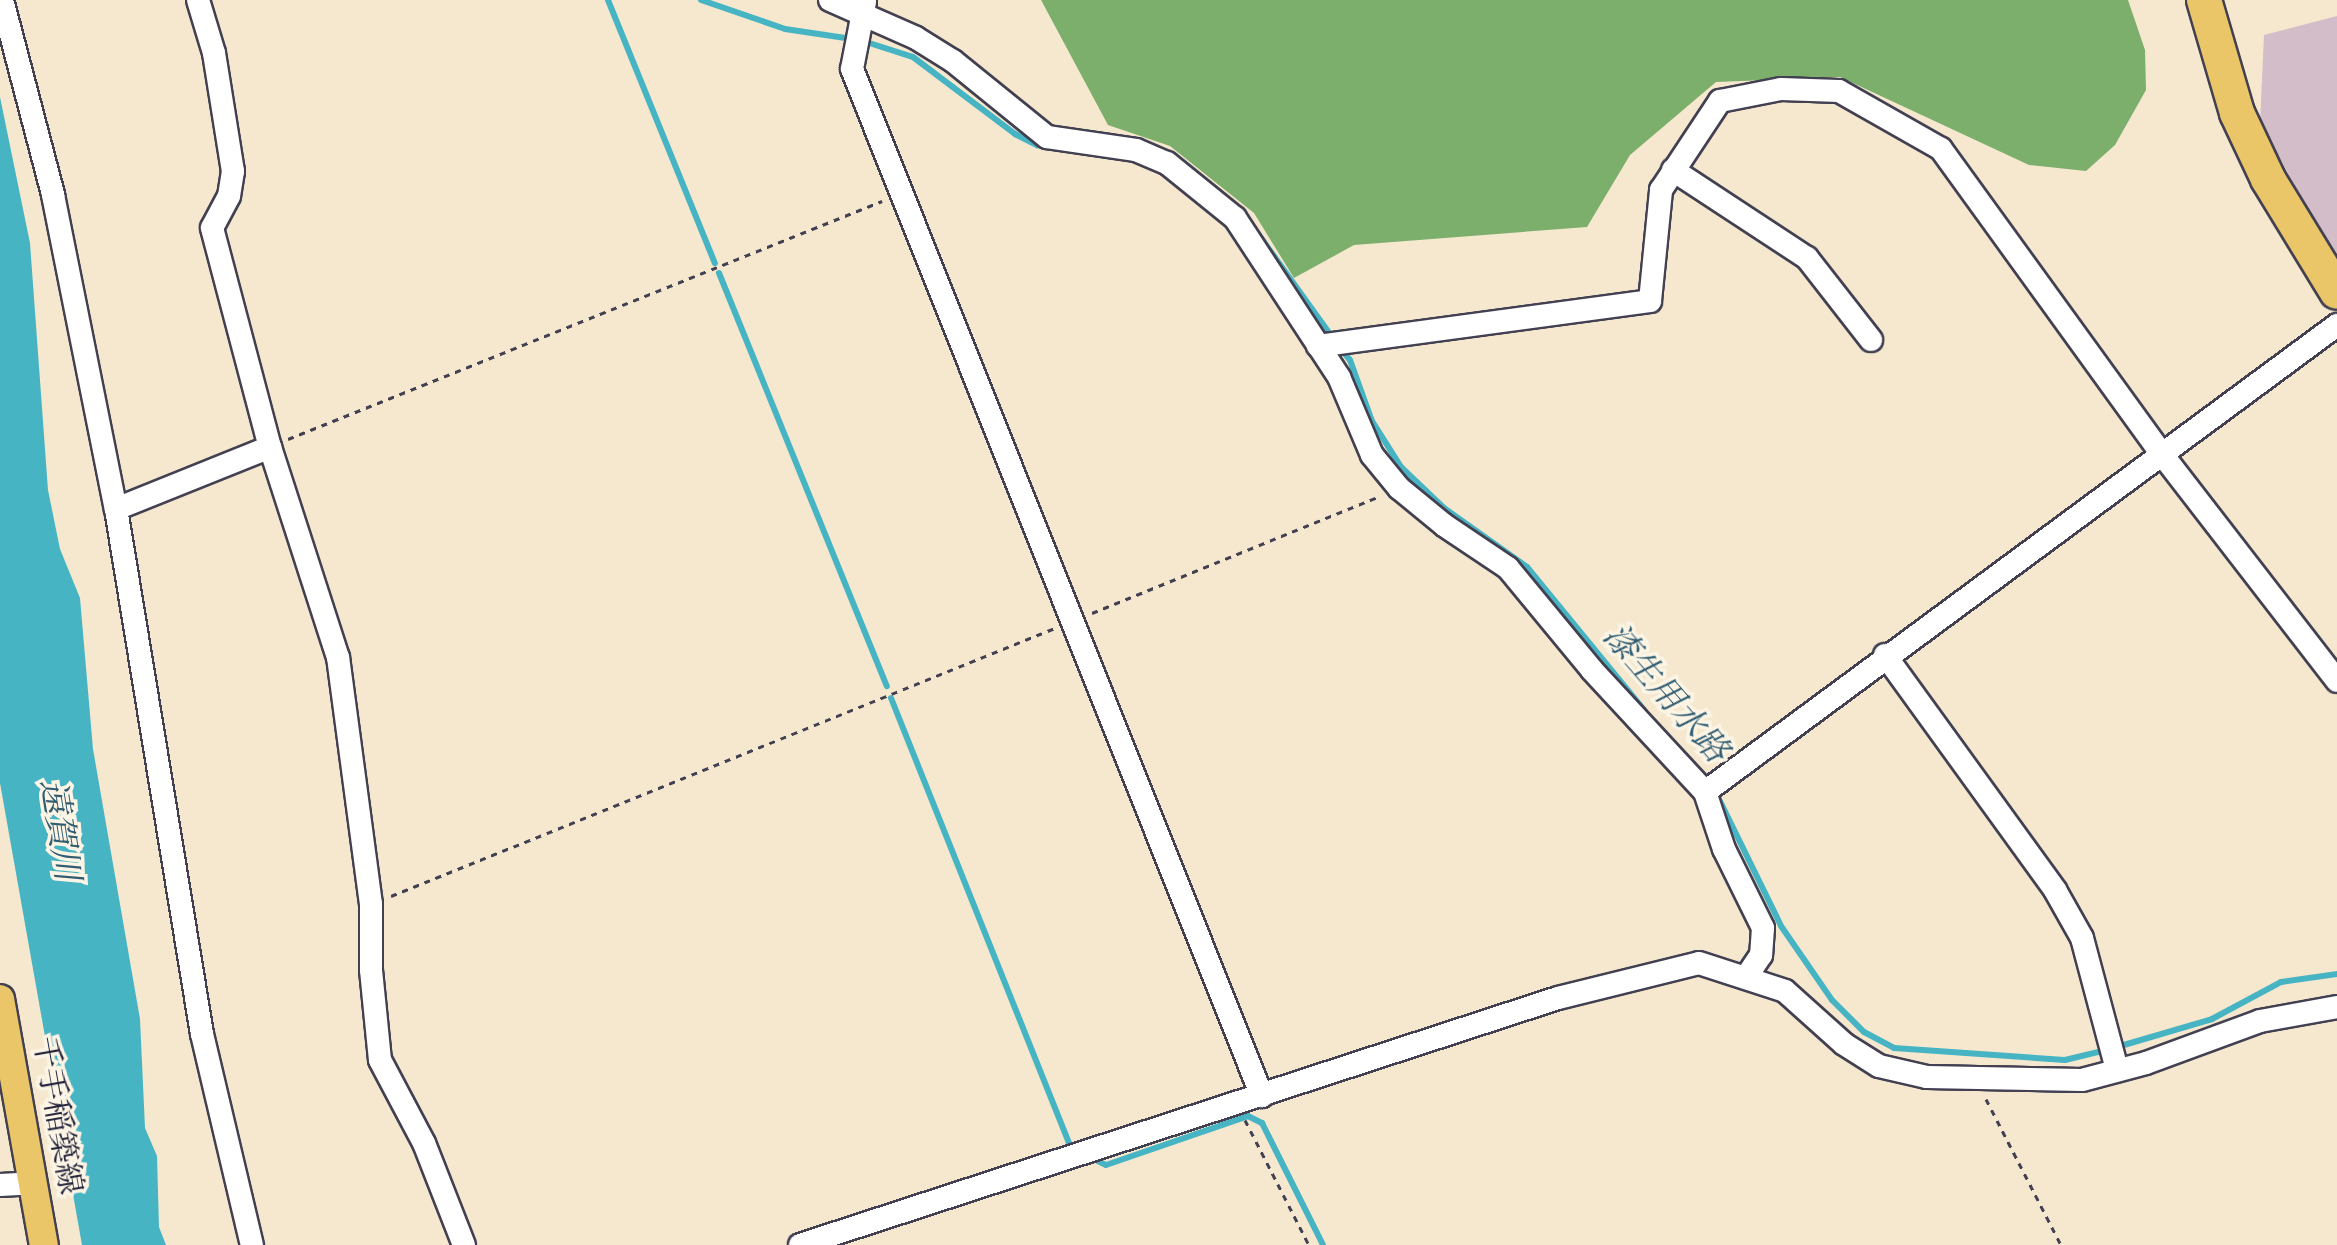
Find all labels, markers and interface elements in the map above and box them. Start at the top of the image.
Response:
water label: 漆生用水路 [1594,616,1736,772]
water label: 遠賀川 [31,776,87,884]
street label: 千手稲築線 [22,1034,88,1198]

